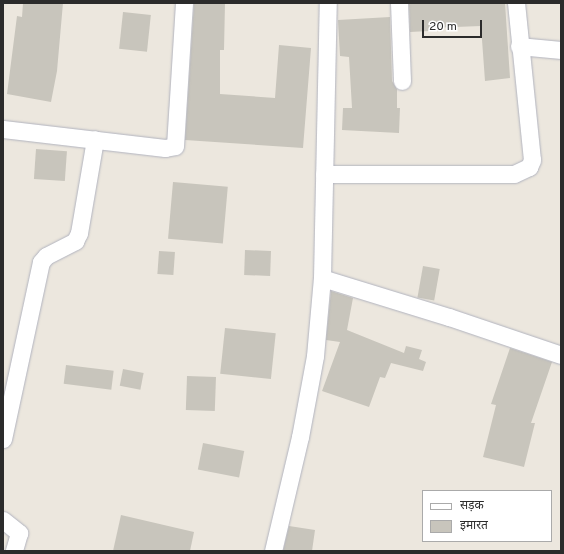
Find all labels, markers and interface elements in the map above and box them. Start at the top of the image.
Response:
scale bar [424,12,484,38]
text: 20 m [429,19,457,35]
legend [422,490,552,542]
text: सड़क [460,498,484,514]
text: इमारत [460,518,488,534]

